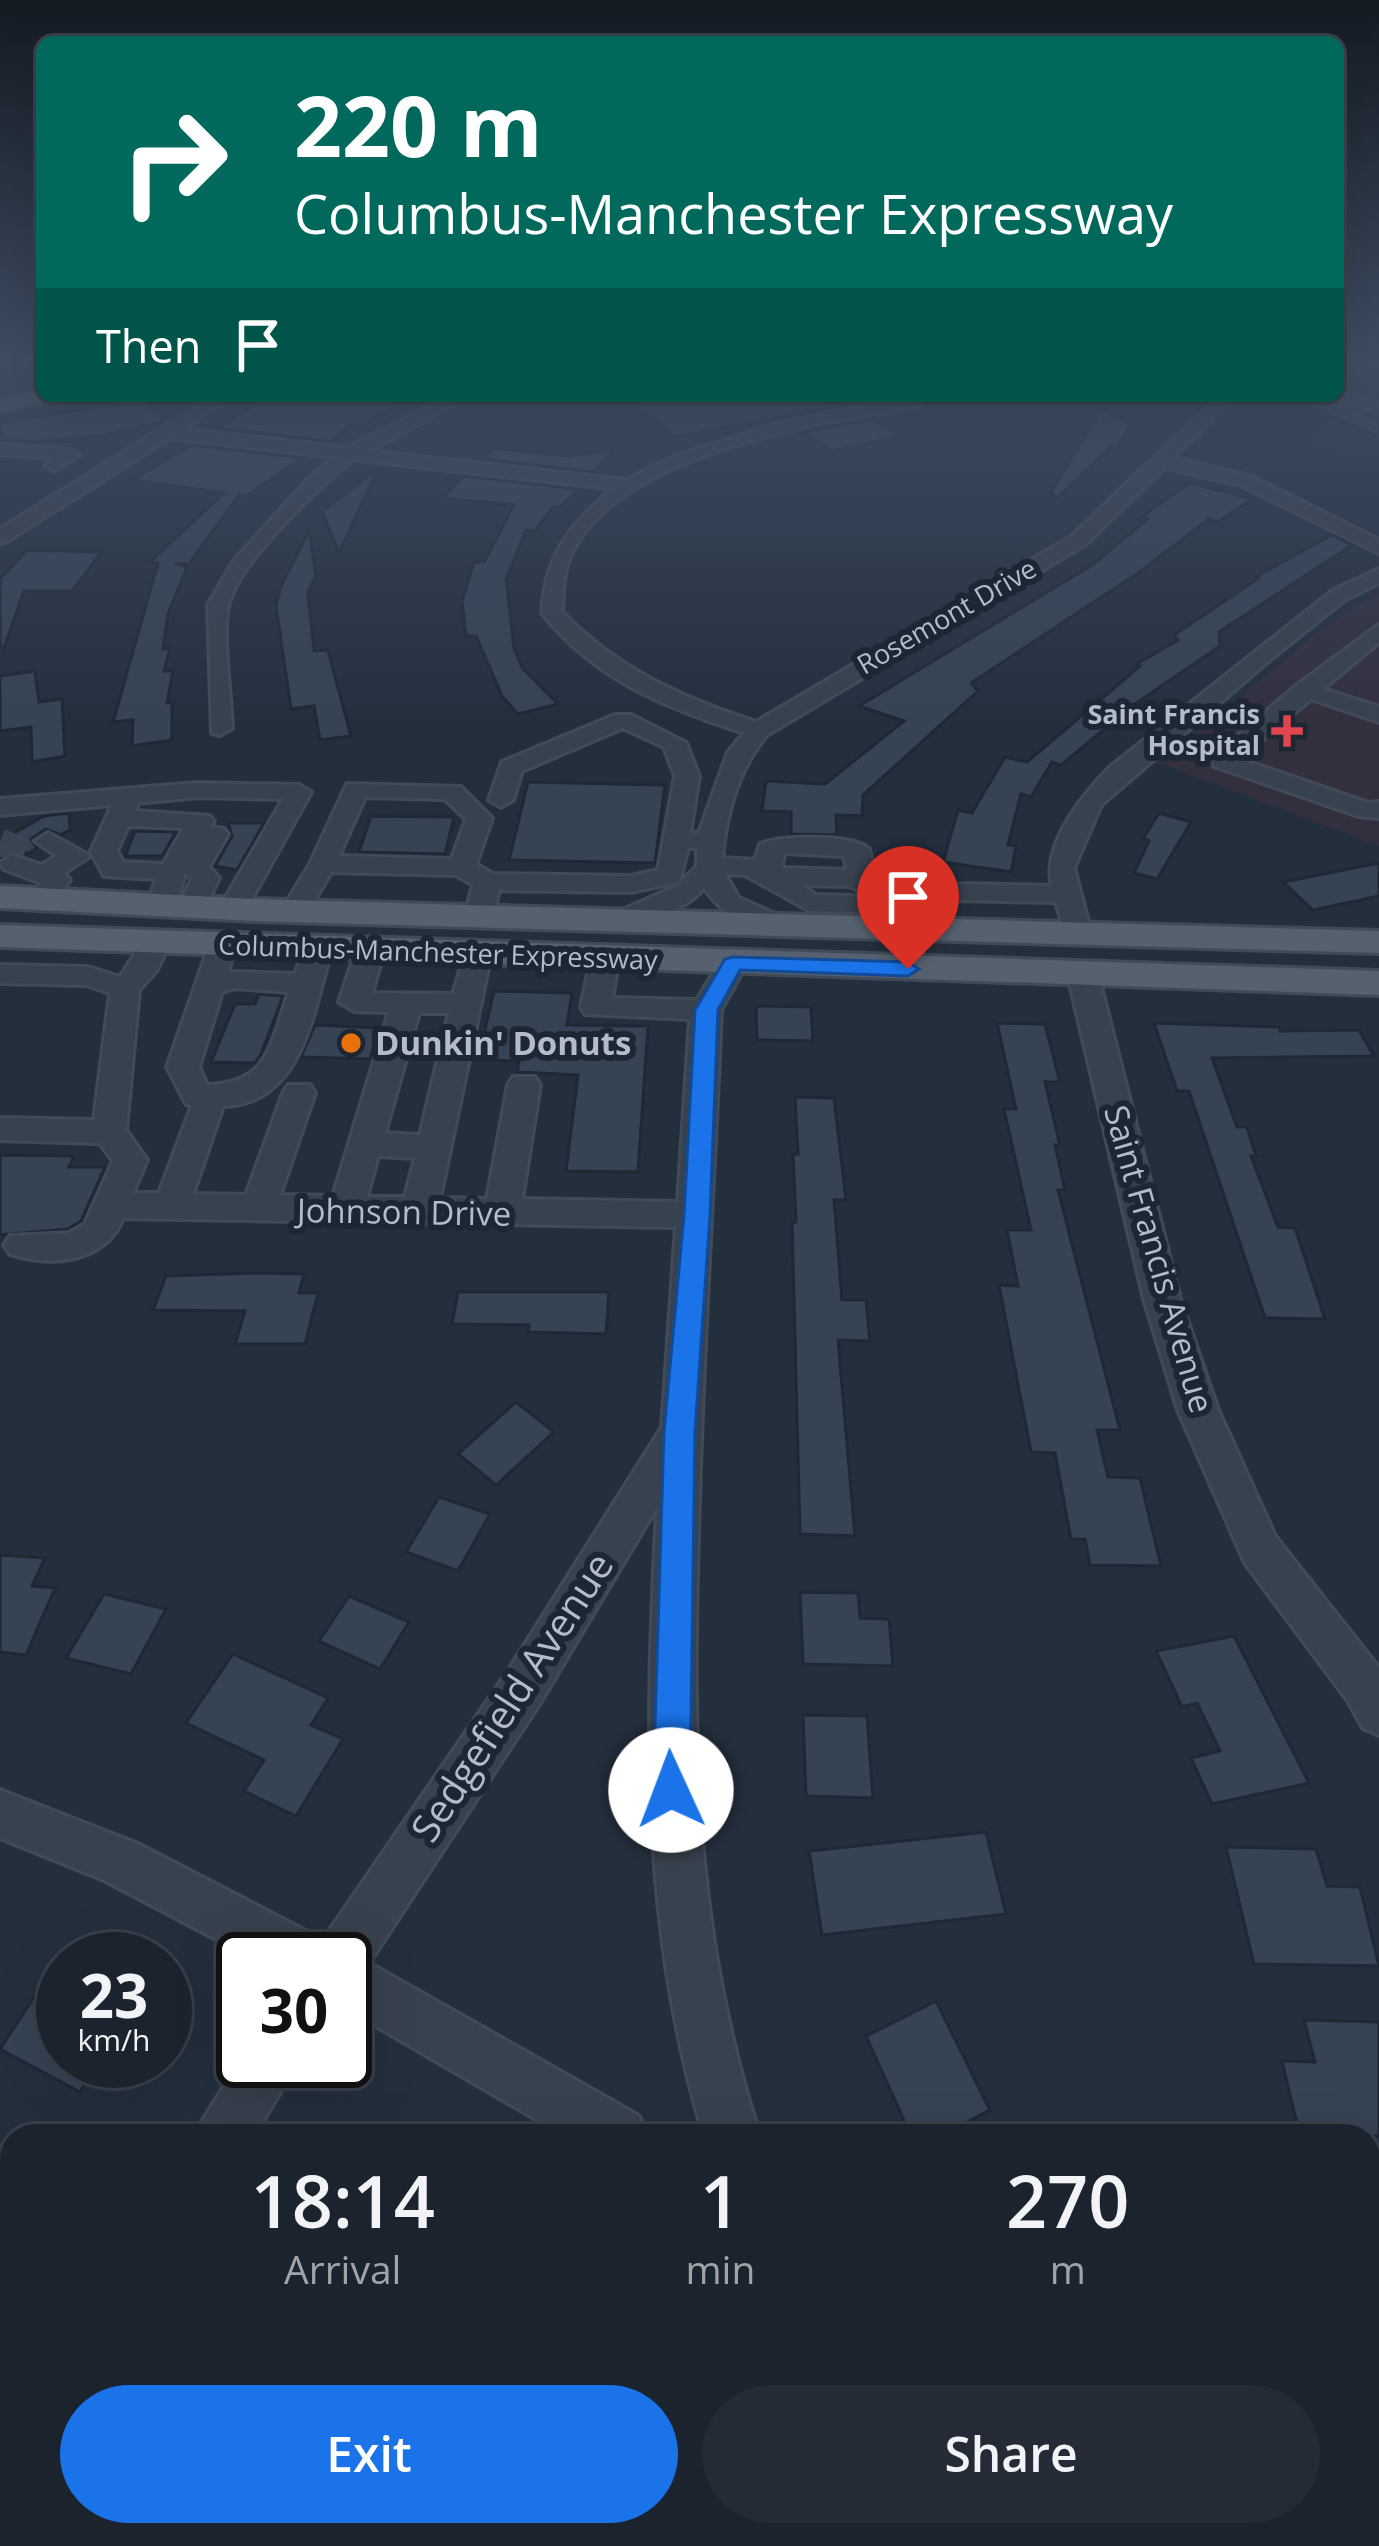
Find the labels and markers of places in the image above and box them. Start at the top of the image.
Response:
place label: Saint Francis Hospital [1087,695,1260,763]
marker: Saint Francis Hospital [1271,715,1303,747]
pin [857,846,959,969]
place label: Dunkin' Donuts [375,1020,631,1065]
marker: Dunkin' Donuts [338,1030,364,1056]

